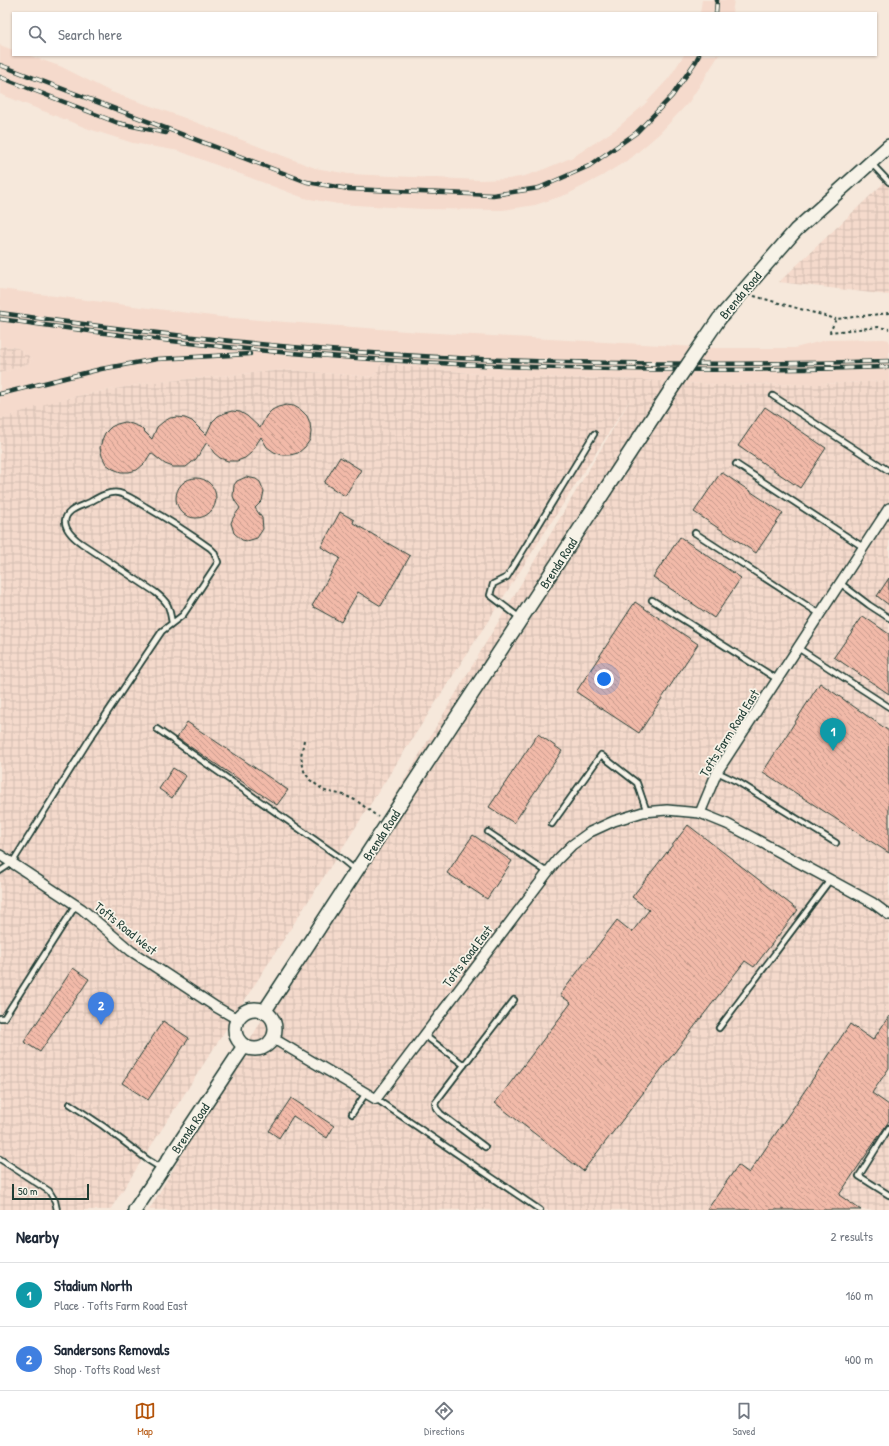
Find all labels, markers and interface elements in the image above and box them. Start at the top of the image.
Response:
search box [12,12,877,56]
icon: search [26,23,48,45]
text: Search here [58,24,122,45]
street label: Brenda Road [715,267,765,323]
street label: Brenda Road [535,534,581,592]
your location [594,669,614,689]
street label: Tofts Farm Road East [695,685,763,780]
pin: 1 [820,718,846,751]
street label: Brenda Road [358,806,404,864]
street label: Tofts Road West [91,897,161,959]
street label: Tofts Road East [438,921,496,991]
pin: 2 [88,992,114,1025]
street label: Brenda Road [167,1099,213,1157]
scale bar [12,1182,89,1201]
text: 50 m [18,1184,38,1198]
text: Nearby [16,1225,59,1248]
text: 2 results [831,1227,873,1245]
text: Stadium North [54,1275,132,1296]
text: 1 [27,1286,31,1304]
text: 160 m [845,1286,873,1304]
text: Place · Tofts Farm Road East [54,1296,187,1314]
text: Sandersons Removals [54,1339,170,1360]
text: 2 [26,1350,32,1368]
text: 400 m [845,1350,873,1368]
text: Shop · Tofts Road West [54,1360,160,1378]
tab: Map [134,1400,156,1438]
tab: Directions [424,1400,465,1438]
tab: Saved [733,1400,755,1438]

